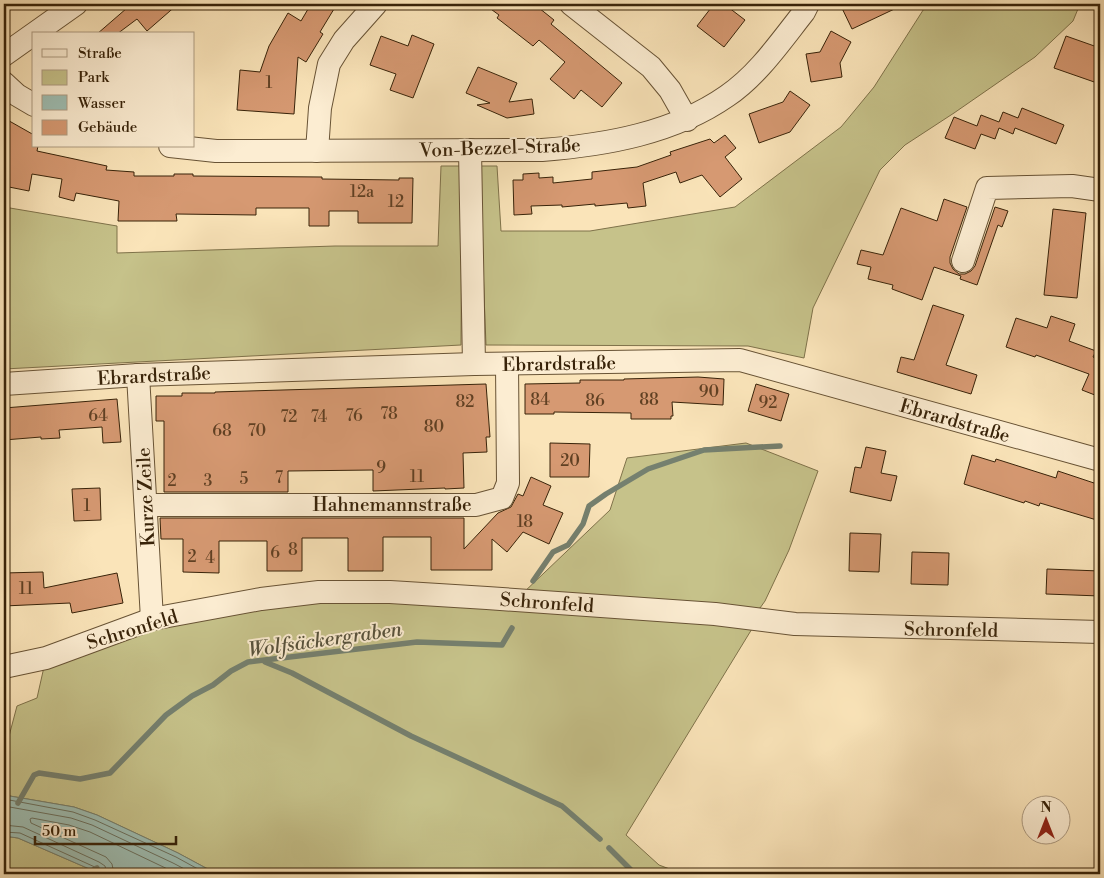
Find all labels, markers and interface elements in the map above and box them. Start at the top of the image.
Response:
legend [32,32,195,148]
text: Straße [78,44,122,63]
text: Park [78,68,110,87]
house number: 1 [266,73,273,93]
text: Wasser [77,94,126,113]
text: Gebäude [78,118,137,137]
street label: Von-Bezzel-Straße [418,133,581,163]
house number: 12a [350,182,375,202]
house number: 12 [388,192,404,212]
street label: Ebrardstraße [502,351,616,377]
street label: Ebrardstraße [97,361,211,391]
house number: 90 [699,382,719,402]
house number: 84 [530,390,550,410]
house number: 88 [639,390,659,410]
house number: 86 [585,391,605,411]
house number: 82 [456,392,474,412]
house number: 92 [759,393,777,413]
street label: Ebrardstraße [897,394,1013,448]
house number: 78 [380,404,398,424]
house number: 64 [88,406,108,426]
house number: 76 [345,406,363,426]
house number: 72 [281,407,298,427]
house number: 74 [311,407,328,427]
house number: 80 [424,417,444,437]
house number: 68 [212,421,232,441]
house number: 70 [248,421,266,441]
street label: Kurze Zeile [131,447,161,547]
house number: 20 [560,451,580,471]
house number: 9 [376,458,386,478]
house number: 11 [410,467,424,487]
house number: 7 [275,468,283,488]
house number: 5 [240,469,249,489]
house number: 2 [167,471,177,491]
house number: 3 [204,471,213,491]
street label: Hahnemannstraße [312,493,472,517]
house number: 1 [84,496,91,516]
house number: 18 [517,512,533,532]
house number: 8 [288,540,298,560]
house number: 6 [270,543,280,563]
house number: 2 [187,547,197,567]
house number: 4 [205,548,215,568]
house number: 11 [19,579,33,599]
street label: Schronfeld [499,588,595,618]
street label: Schronfeld [84,605,181,655]
water label: Wolfsäckergraben [247,617,404,664]
street label: Schronfeld [904,617,998,643]
north arrow [1022,796,1072,846]
text: N [1040,799,1052,817]
scale bar [35,813,176,845]
text: 50 m [42,822,76,841]

